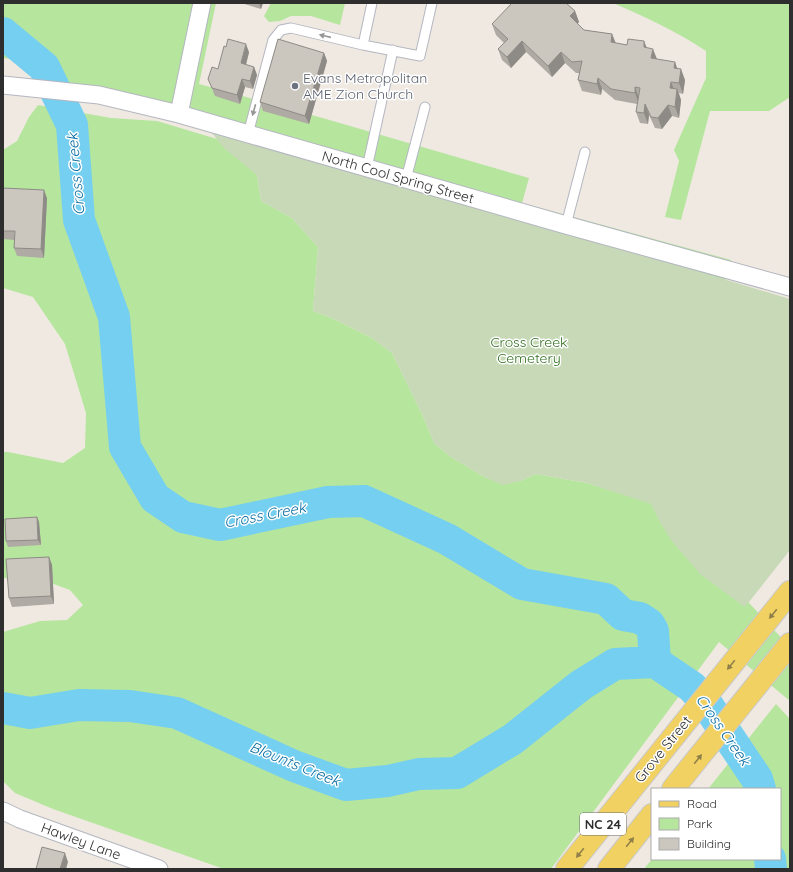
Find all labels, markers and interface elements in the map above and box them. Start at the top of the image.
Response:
one-way arrow [319,33,332,39]
place label: Evans Metropolitan AME Zion Church [303,69,427,103]
marker: Evans Metropolitan AME Zion Church [290,81,300,91]
one-way arrow [251,103,257,116]
water label: Cross Creek [62,130,89,216]
street label: North Cool Spring Street [320,147,476,207]
park label: Cross Creek Cemetery [490,333,568,367]
water label: Cross Creek [223,497,309,532]
one-way arrow [768,608,777,619]
one-way arrow [727,660,736,671]
water label: Cross Creek [692,690,756,771]
street label: Grove Street [631,712,695,786]
water label: Blounts Creek [247,737,345,791]
one-way arrow [693,753,702,764]
legend [651,788,781,860]
text: Road [687,796,717,811]
road number: NC 24 [580,813,626,835]
text: Park [687,816,712,831]
street label: Hawley Lane [39,818,123,864]
text: Building [687,836,731,851]
one-way arrow [626,837,635,848]
one-way arrow [575,848,584,859]

